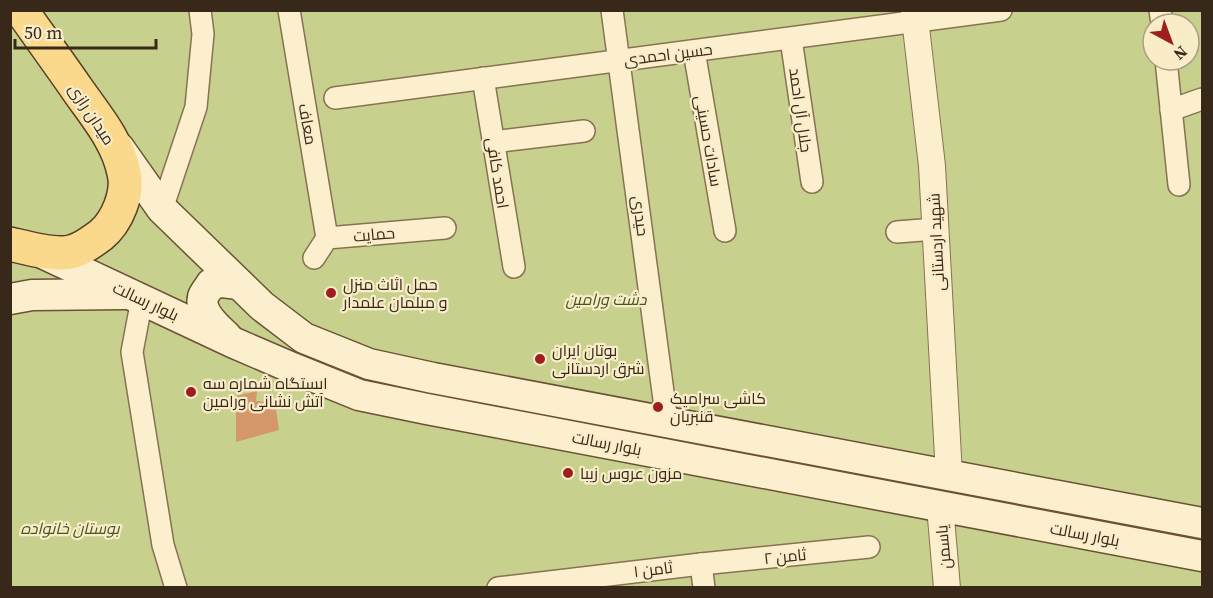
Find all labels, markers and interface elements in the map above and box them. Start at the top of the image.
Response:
scale bar [15,12,156,50]
north arrow [1141,12,1201,72]
text: 50 m [24,20,62,45]
street label: حسین احمدی [622,38,714,70]
text: N [1169,41,1192,66]
street label: جلال آل احمد [784,66,818,154]
street label: میدان رازی [64,79,120,149]
street label: سادات حسینی [690,94,728,188]
street label: معاف [294,102,322,146]
street label: احمد کافی [482,136,514,210]
street label: شهید اردستانی [922,192,950,292]
street label: حیدری [628,194,654,238]
street label: حمایت [352,221,396,247]
place label: حمل اثاث منزل و مبلمان علمدار [342,273,448,313]
street label: بلوار رسالت [109,276,183,326]
marker: حمل اثاث منزل و مبلمان علمدار [324,286,338,300]
park label: دشت ورامین [565,288,648,310]
place label: بوتان ایران شرق اردستانی [552,339,645,379]
marker: بوتان ایران شرق اردستانی [533,352,547,366]
place label: ایستگاه شماره سه آتش نشانی ورامین [203,372,328,412]
marker: ایستگاه شماره سه آتش نشانی ورامین [184,385,198,399]
place label: کاشی سرامیک قنبریان [670,387,766,427]
marker: کاشی سرامیک قنبریان [651,400,665,414]
street label: بلوار رسالت [570,425,644,461]
place label: مزون عروس زیبا [580,462,682,484]
marker: مزون عروس زیبا [561,466,575,480]
street label: بلوار رسالت [1048,516,1122,552]
park label: بوستان خانواده [20,517,120,539]
street label: یاسمن [930,523,956,570]
street label: ثامن ۲ [763,543,808,569]
street label: ثامن ۱ [632,556,674,582]

